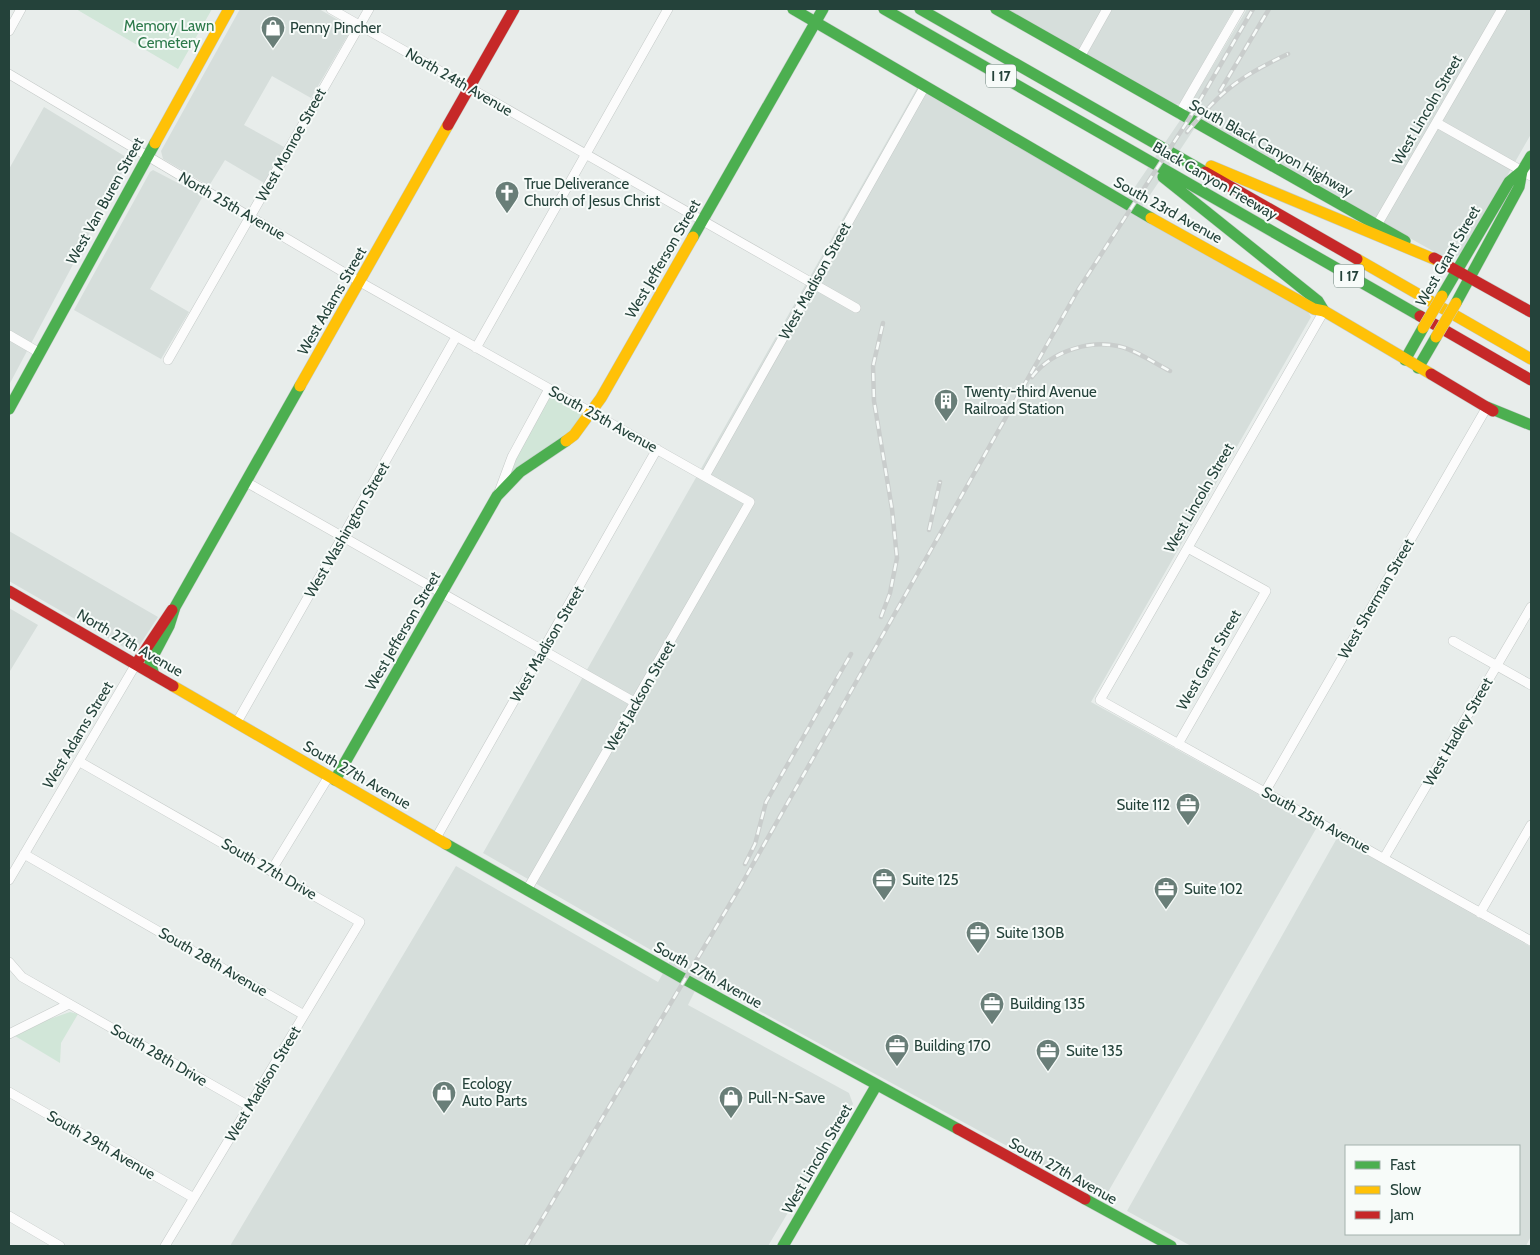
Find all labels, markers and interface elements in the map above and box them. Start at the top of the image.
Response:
shop icon: Penny Pincher [260,15,286,49]
park label: Memory Lawn Cemetery [124,17,214,52]
place label: Penny Pincher [290,19,381,37]
street label: North 24th Avenue [402,44,516,120]
street label: West Lincoln Street [1388,52,1466,168]
road number: I 17 [986,64,1016,88]
street label: West Monroe Street [252,85,330,205]
street label: South Black Canyon Highway [1186,95,1356,201]
street label: West Van Buren Street [63,134,147,268]
street label: Black Canyon Freeway [1149,138,1281,224]
street label: North 25th Avenue [176,168,289,244]
street label: South 23rd Avenue [1111,173,1226,247]
place label: True Deliverance Church of Jesus Christ [524,175,660,210]
church icon: True Deliverance Church of Jesus Christ [494,180,520,214]
street label: West Jefferson Street [622,196,704,322]
street label: West Grant Street [1412,203,1484,309]
street label: West Madison Street [775,219,855,343]
street label: West Adams Street [294,244,370,358]
road number: I 17 [1334,264,1364,288]
street label: South 25th Avenue [545,382,661,456]
place label: Twenty-third Avenue Railroad Station [964,383,1097,418]
building icon: Twenty-third Avenue Railroad Station [933,388,959,422]
street label: West Lincoln Street [1160,440,1238,556]
street label: West Washington Street [301,459,393,601]
street label: West Sherman Street [1334,536,1418,662]
street label: West Jefferson Street [362,568,444,694]
street label: West Madison Street [506,583,588,705]
street label: North 27th Avenue [74,605,186,681]
street label: West Grant Street [1173,607,1245,713]
street label: West Jackson Street [601,637,679,755]
street label: West Hadley Street [1420,674,1496,790]
street label: West Adams Street [39,678,117,792]
street label: South 27th Avenue [300,737,414,813]
street label: South 25th Avenue [1258,783,1374,857]
office icon: Suite 112 [1175,792,1201,826]
place label: Suite 112 [1117,796,1170,814]
street label: South 27th Drive [218,834,320,904]
office icon: Suite 125 [871,867,897,901]
place label: Suite 125 [902,871,959,889]
office icon: Suite 102 [1153,876,1179,910]
place label: Suite 102 [1184,880,1243,898]
office icon: Suite 130B [965,920,991,954]
street label: South 28th Avenue [155,924,271,1001]
place label: Suite 130B [996,924,1064,942]
street label: South 27th Avenue [651,938,766,1012]
office icon: Building 135 [979,991,1005,1025]
place label: Building 135 [1010,995,1085,1013]
street label: South 28th Drive [107,1020,211,1090]
street label: West Madison Street [221,1023,305,1145]
office icon: Building 170 [884,1033,910,1067]
place label: Building 170 [914,1037,991,1055]
office icon: Suite 135 [1035,1038,1061,1072]
place label: Suite 135 [1066,1042,1123,1060]
place label: Ecology Auto Parts [462,1075,527,1110]
shop icon: Ecology Auto Parts [431,1080,457,1114]
shop icon: Pull-N-Save [718,1085,744,1119]
place label: Pull-N-Save [748,1089,825,1107]
street label: West Lincoln Street [778,1101,856,1217]
street label: South 29th Avenue [44,1107,159,1183]
street label: South 27th Avenue [1006,1134,1121,1208]
legend [1345,1145,1520,1235]
text: Fast [1390,1156,1415,1174]
text: Slow [1390,1181,1421,1199]
text: Jam [1389,1206,1414,1224]

